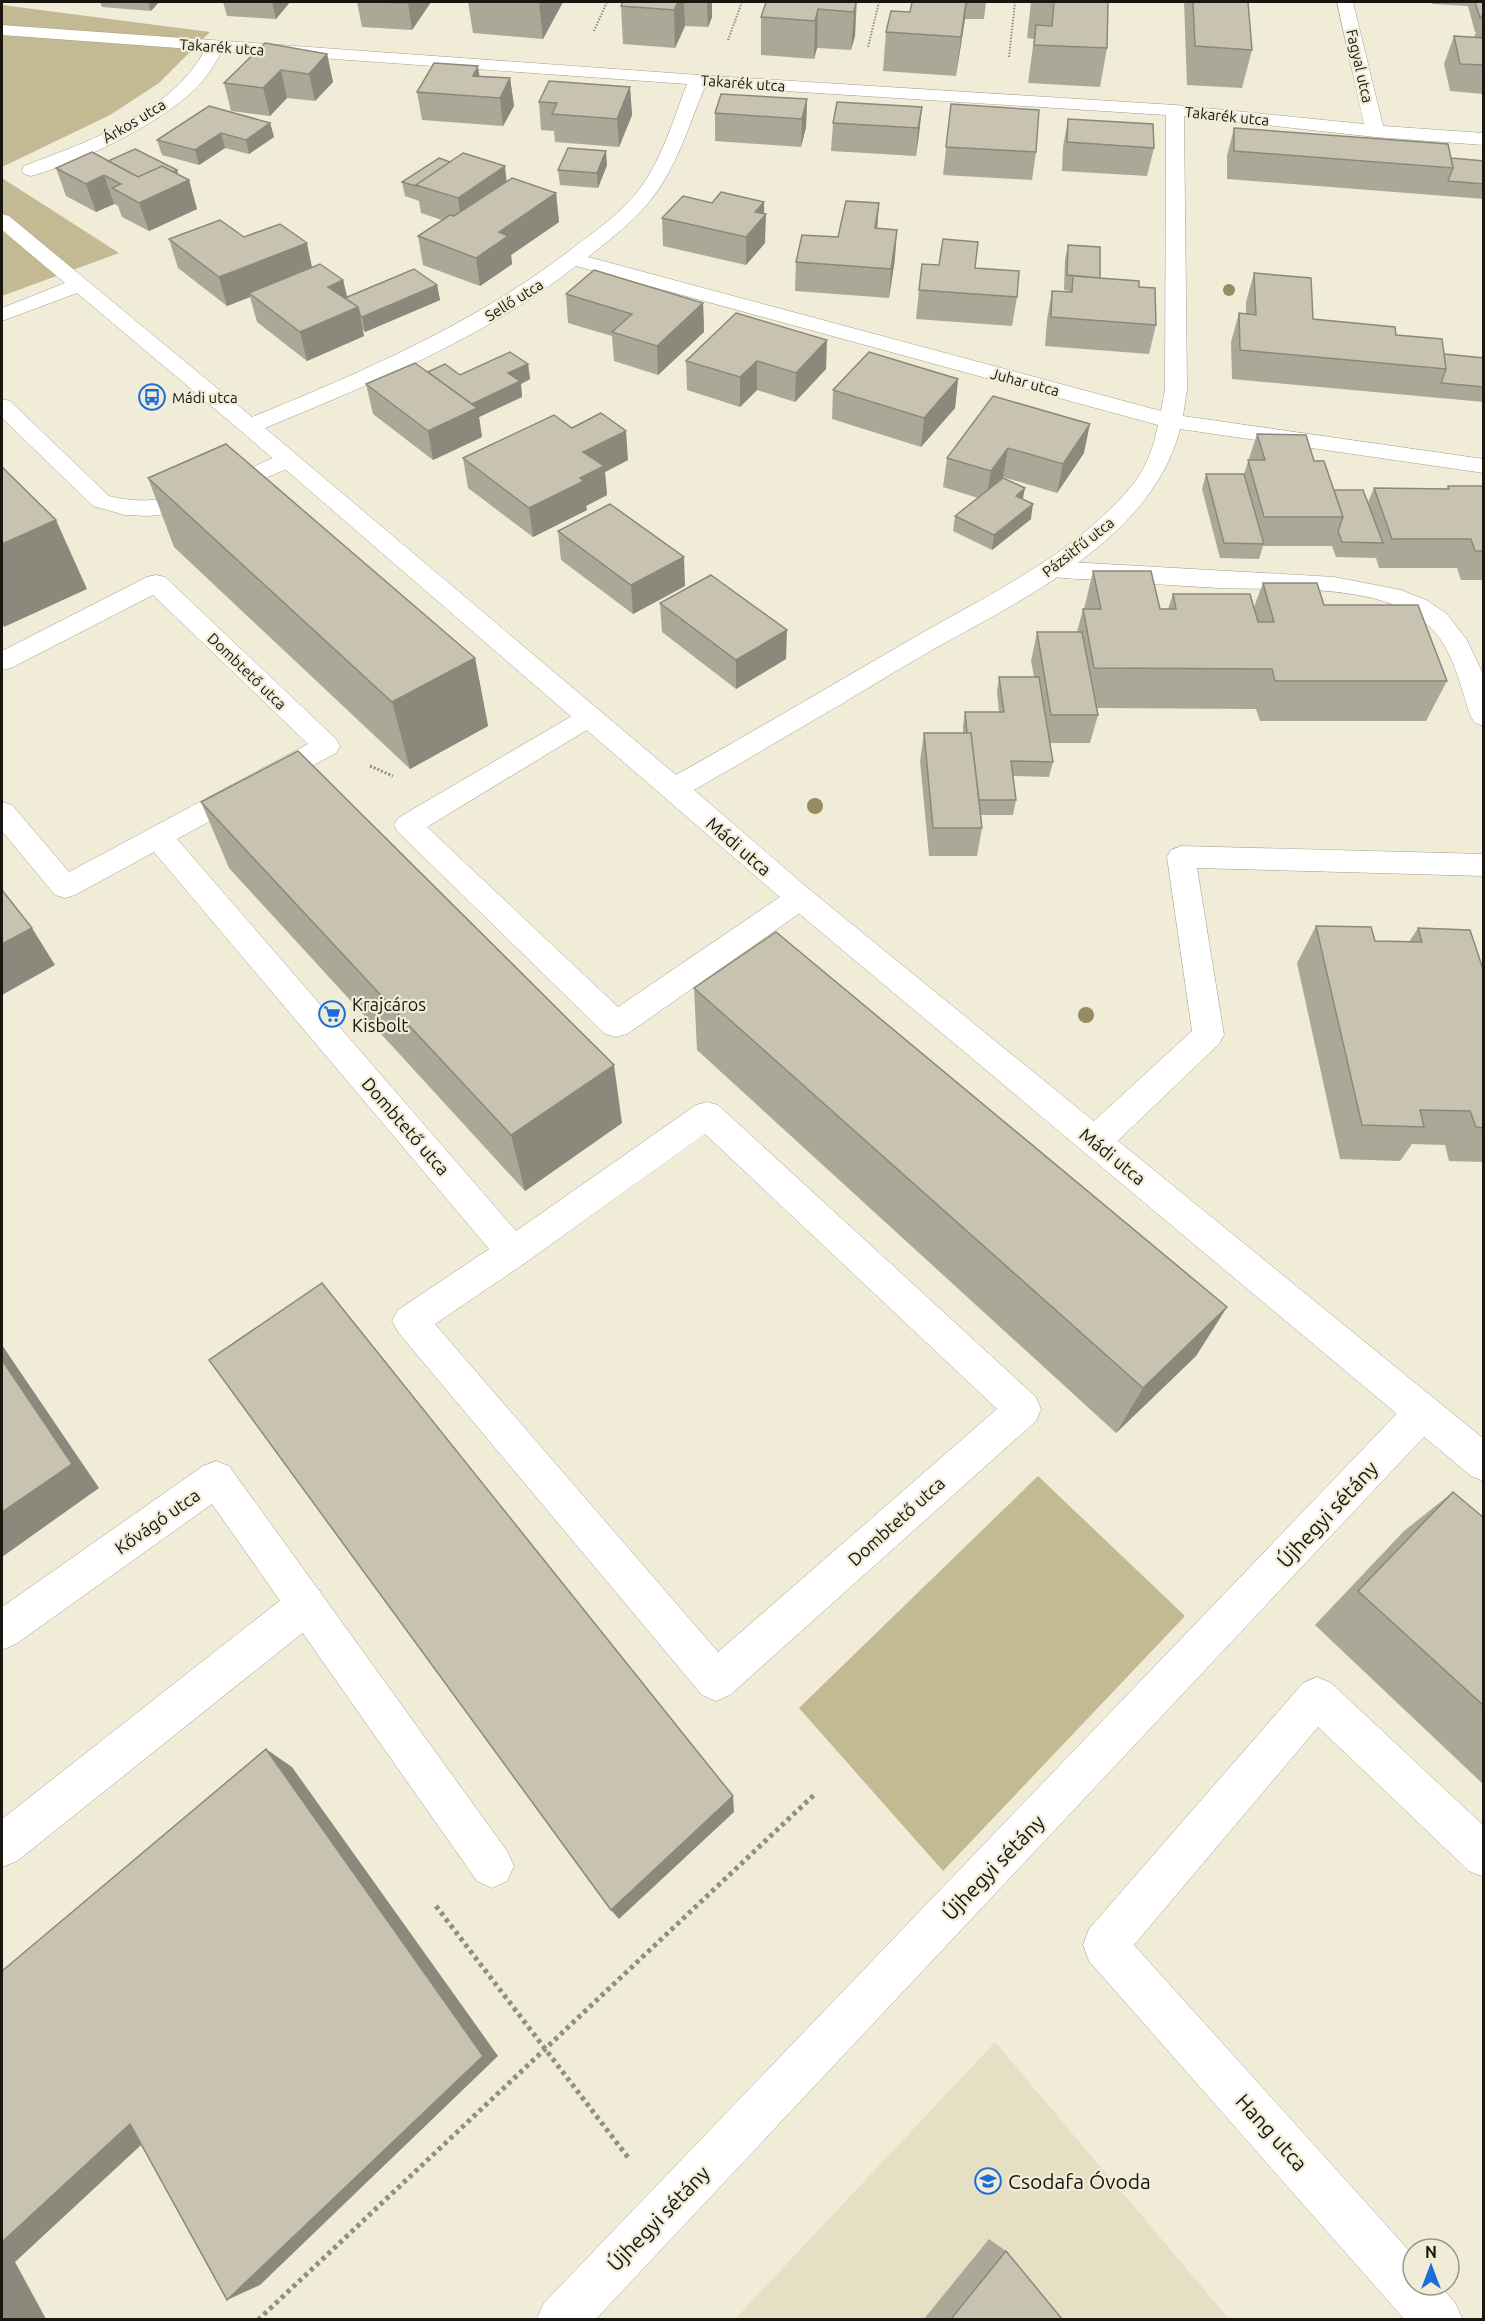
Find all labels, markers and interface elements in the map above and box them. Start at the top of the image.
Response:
street label: Fagyal utca [1343,28,1377,104]
street label: Takarék utca [179,36,265,58]
street label: Takarék utca [700,72,786,94]
street label: Árkos utca [99,96,169,146]
street label: Takarék utca [1184,103,1270,129]
street label: Sellő utca [482,275,546,325]
street label: Juhar utca [989,365,1061,399]
bus stop icon: Mádi utca [137,382,167,412]
place label: Mádi utca [172,389,238,406]
street label: Pázsitfű utca [1039,514,1117,580]
street label: Dombtető utca [204,629,290,713]
street label: Mádi utca [703,813,775,879]
place label: Krajcáros Kisbolt [352,994,426,1035]
supermarket icon: Krajcáros Kisbolt [317,999,347,1029]
street label: Dombtető utca [358,1073,454,1179]
street label: Mádi utca [1076,1123,1150,1189]
street label: Újhegyi sétány [1272,1456,1382,1572]
street label: Dombtető utca [844,1472,948,1570]
street label: Kővágó utca [111,1484,203,1558]
street label: Újhegyi sétány [937,1809,1049,1925]
street label: Hang utca [1231,2089,1313,2175]
street label: Újhegyi sétány [602,2160,714,2276]
school or university icon: Csodafa Óvoda [973,2166,1003,2196]
place label: Csodafa Óvoda [1008,2169,1151,2193]
north arrow [1401,2237,1461,2297]
text: N [1425,2243,1437,2261]

